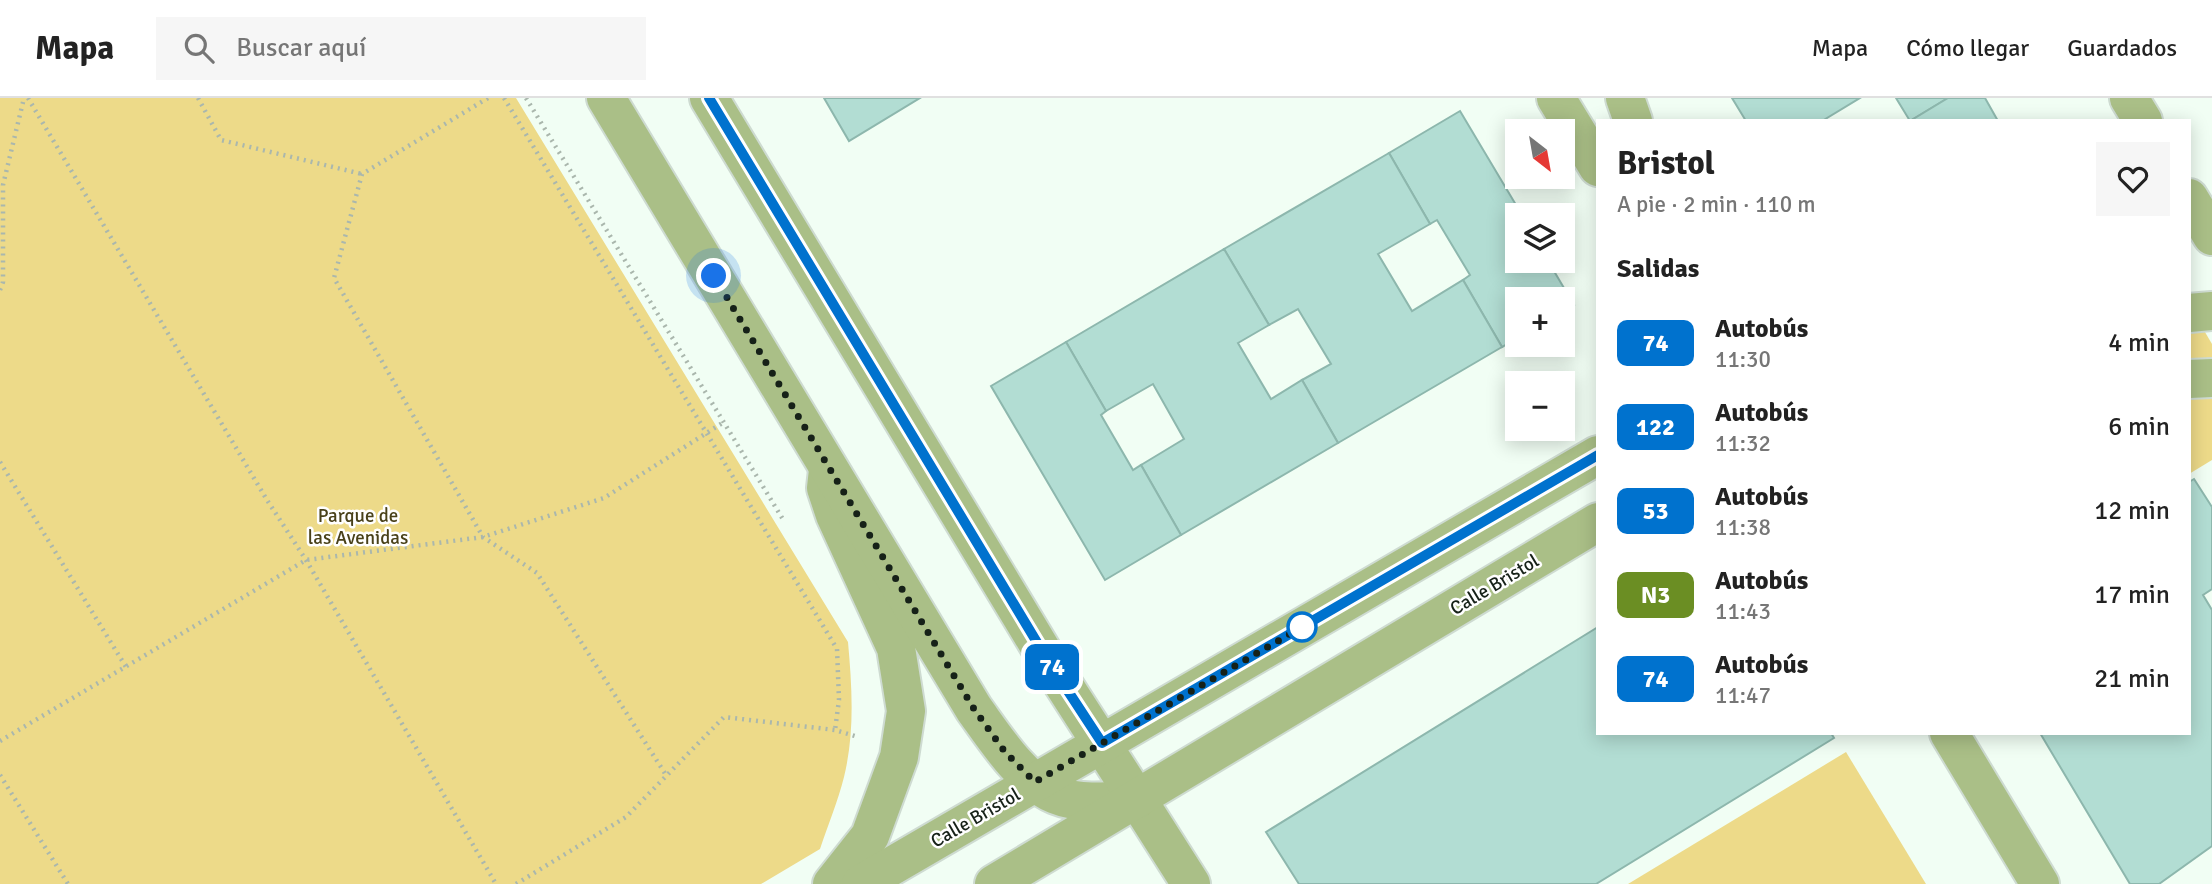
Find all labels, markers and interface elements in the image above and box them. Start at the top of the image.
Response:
search box [156,17,646,80]
text: Mapa [35,28,114,69]
icon: search [180,29,218,67]
text: Buscar aquí [236,32,366,64]
text: Mapa [1812,33,1868,63]
text: Cómo llegar [1906,33,2029,63]
text: Guardados [2067,33,2177,63]
north arrow [1505,119,1575,189]
map controls [1505,119,1575,441]
button: heart [2096,142,2170,216]
text: Bristol [1617,143,1715,184]
text: A pie · 2 min · 110 m [1617,190,1816,219]
button: layers [1505,203,1575,273]
text: Salidas [1617,253,1699,285]
your location [696,258,731,293]
button: + [1505,287,1575,357]
text: Autobús [1715,313,1808,345]
text: 4 min [2108,327,2170,359]
text: 74 [1643,328,1668,358]
text: 11:30 [1715,345,1771,374]
button: − [1505,371,1575,441]
text: Autobús [1715,397,1808,429]
text: 6 min [2108,411,2170,443]
text: 122 [1636,412,1675,442]
text: 11:32 [1715,429,1771,458]
text: Autobús [1715,481,1808,513]
text: 12 min [2094,495,2170,527]
text: 53 [1643,496,1668,526]
park label: Parque de las Avenidas [308,504,408,550]
text: 11:38 [1715,513,1771,542]
street label: Calle Bristol [1446,549,1543,621]
text: Autobús [1715,565,1808,597]
text: 17 min [2094,579,2170,611]
text: N3 [1641,580,1670,610]
text: 11:43 [1715,597,1771,626]
unlabelled marker [1287,612,1317,642]
line badge: 74 [1020,644,1084,690]
text: Autobús [1715,649,1808,681]
text: 74 [1039,652,1065,682]
text: 21 min [2094,663,2170,695]
text: 74 [1643,664,1668,694]
text: 11:47 [1715,681,1771,710]
street label: Calle Bristol [926,783,1025,853]

